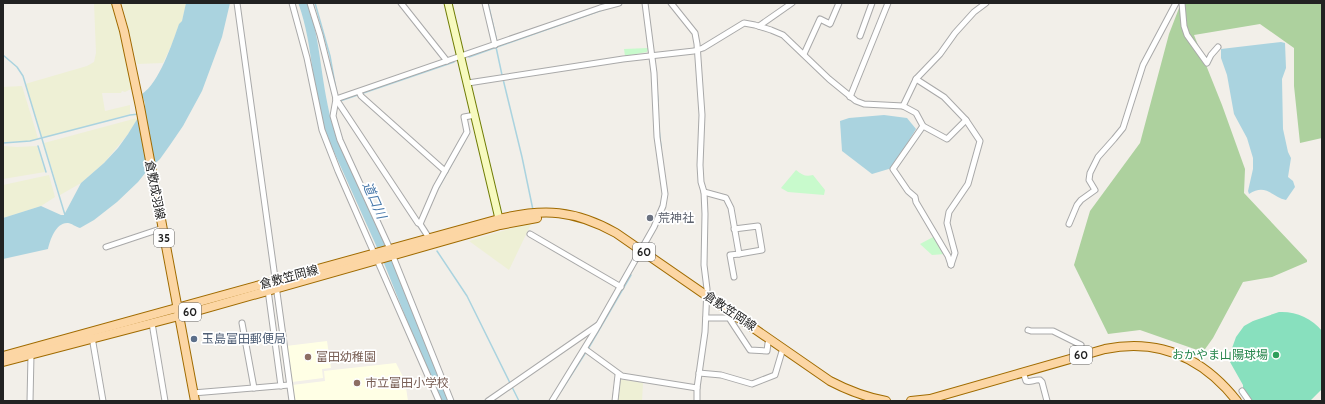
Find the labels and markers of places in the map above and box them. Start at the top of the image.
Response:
place label: 荒神社 [658,210,694,225]
marker: 荒神社 [645,213,655,223]
place label: 玉島富田郵便局 [202,331,286,346]
marker: 玉島富田郵便局 [189,334,199,344]
place label: おかやま山陽球場 [1172,347,1268,362]
place label: 富田幼稚園 [316,349,376,364]
marker: おかやま山陽球場 [1271,350,1281,360]
marker: 富田幼稚園 [303,352,313,362]
place label: 市立富田小学校 [365,375,449,390]
marker: 市立富田小学校 [352,378,362,388]

